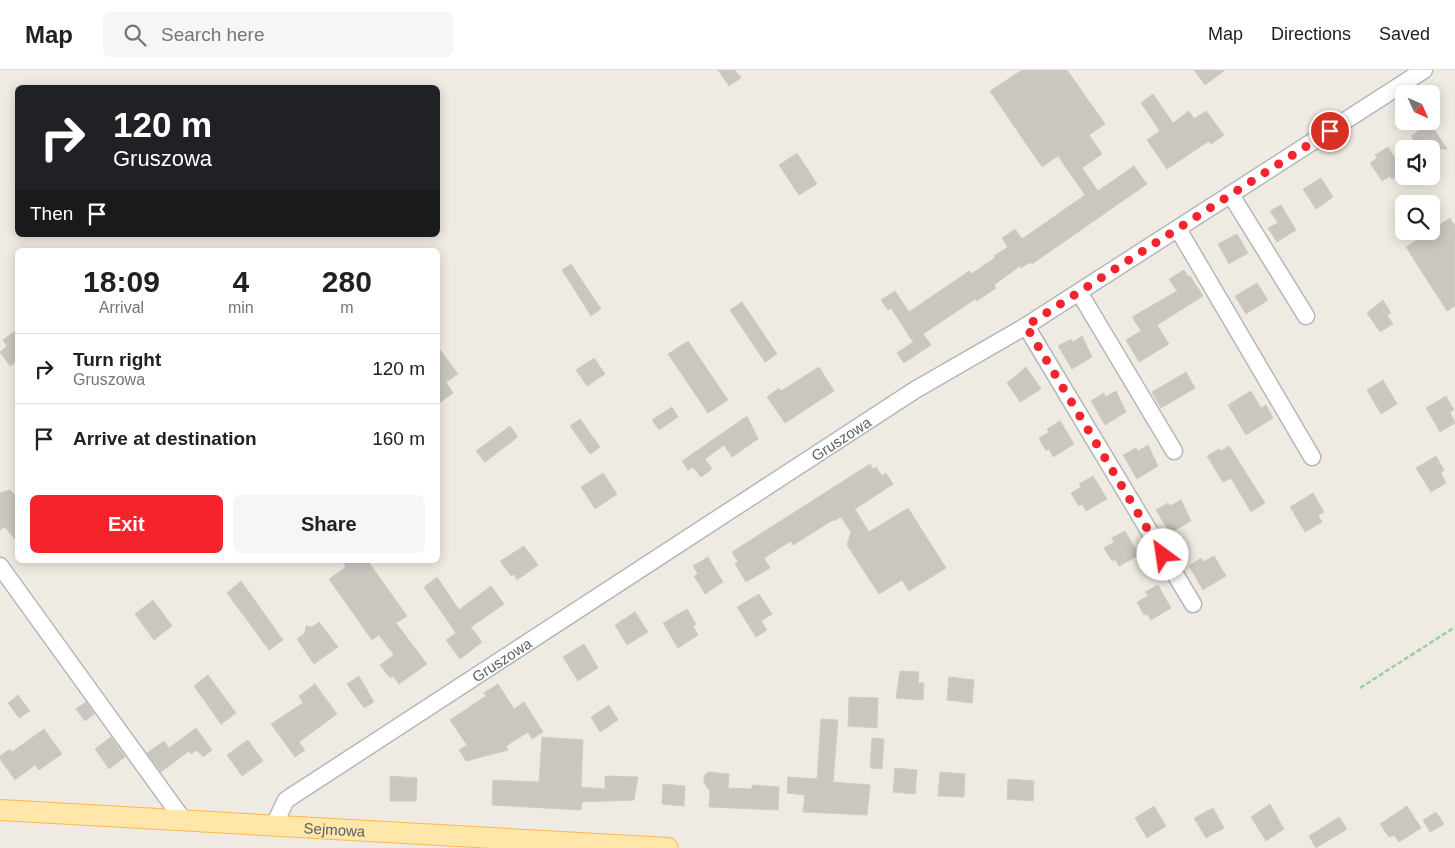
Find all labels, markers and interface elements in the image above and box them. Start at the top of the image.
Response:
search box [103,12,453,57]
text: Map [25,21,73,48]
icon: search [121,21,149,49]
text: Search here [161,24,265,45]
text: Map [1208,24,1243,44]
text: Directions [1271,24,1351,44]
text: Saved [1379,24,1430,44]
north arrow [1395,85,1440,130]
map controls [1395,85,1440,240]
icon: right [30,105,95,170]
text: 120 m [113,105,212,144]
pin [1309,110,1351,152]
icon: arrive [1316,117,1344,145]
button: sound [1395,140,1440,185]
text: Gruszowa [113,146,212,171]
button: search [1395,195,1440,240]
icon: arrive [83,200,111,228]
text: Then [30,203,73,224]
text: 18:09 [83,265,160,298]
text: 4 [232,265,249,298]
text: 280 [322,265,372,298]
text: Arrival [99,299,144,316]
text: min [228,299,254,316]
text: m [340,299,353,316]
text: Turn right [73,349,161,370]
icon: right [30,355,58,383]
text: 120 m [372,358,425,379]
text: Gruszowa [73,371,145,388]
street label: Gruszowa [808,412,874,464]
icon: arrive [30,425,58,453]
text: Arrive at destination [73,428,257,449]
text: 160 m [372,428,425,449]
button: Exit [30,495,223,553]
button: Share [233,495,425,553]
position arrow [1136,528,1188,580]
street label: Gruszowa [469,634,535,685]
street label: Sejmowa [303,819,366,839]

